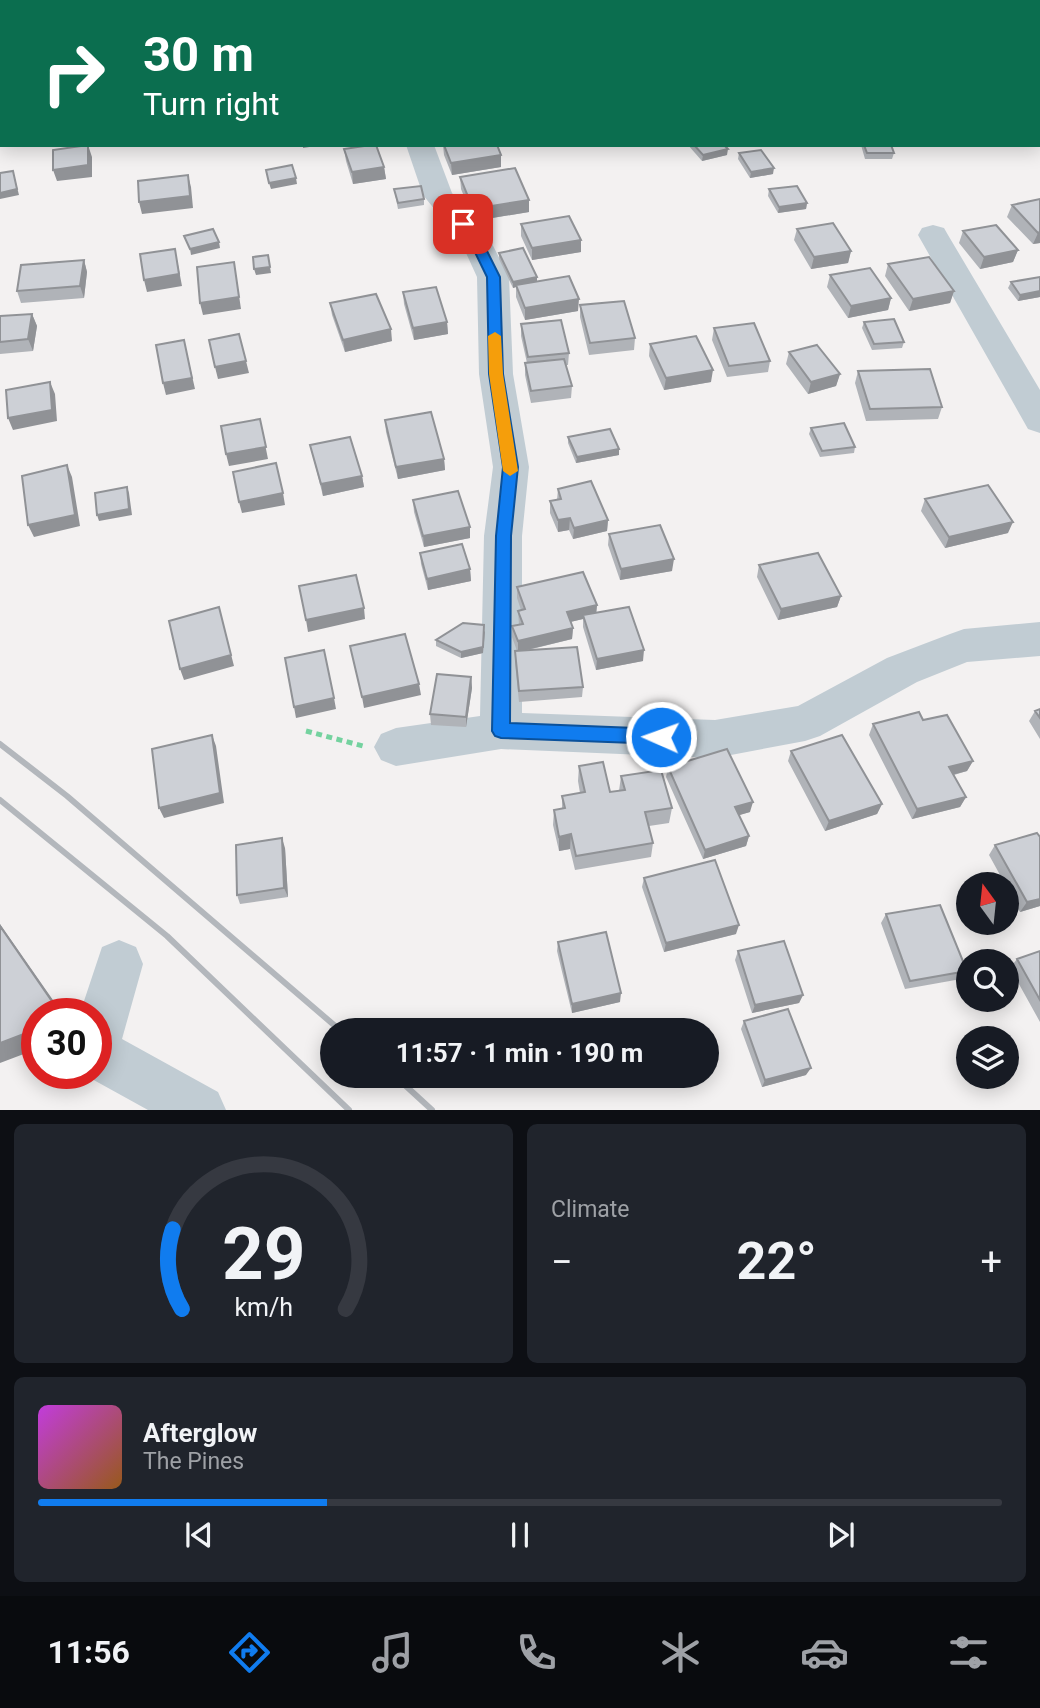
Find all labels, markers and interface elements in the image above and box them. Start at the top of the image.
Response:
text: 30 m [143,26,254,83]
icon: right [28,28,119,119]
text: Turn right [143,85,279,123]
pin [433,194,493,254]
icon: arrive [444,205,482,243]
position arrow [624,700,698,774]
north arrow [956,872,1018,934]
map controls [956,872,1019,1089]
button: search [956,949,1019,1012]
speed limit sign: 30 [21,998,112,1089]
button: layers [956,1026,1019,1089]
text: 11:57 · 1 min · 190 m [396,1038,643,1068]
text: Climate [551,1196,630,1223]
text: 29 [222,1212,305,1298]
text: 22° [737,1231,817,1292]
text: − [551,1240,573,1284]
text: + [980,1240,1002,1284]
text: km/h [234,1293,293,1322]
text: Afterglow [143,1418,257,1448]
text: The Pines [143,1448,244,1475]
icon: previous [180,1516,218,1554]
icon: pause [501,1516,539,1554]
icon: next [822,1516,860,1554]
icon: directions [225,1628,274,1677]
icon: music [368,1628,417,1677]
icon: phone [512,1628,561,1677]
icon: climate [656,1628,705,1677]
icon: car [800,1628,849,1677]
icon: filters [944,1628,993,1677]
text: 11:56 [47,1633,130,1671]

